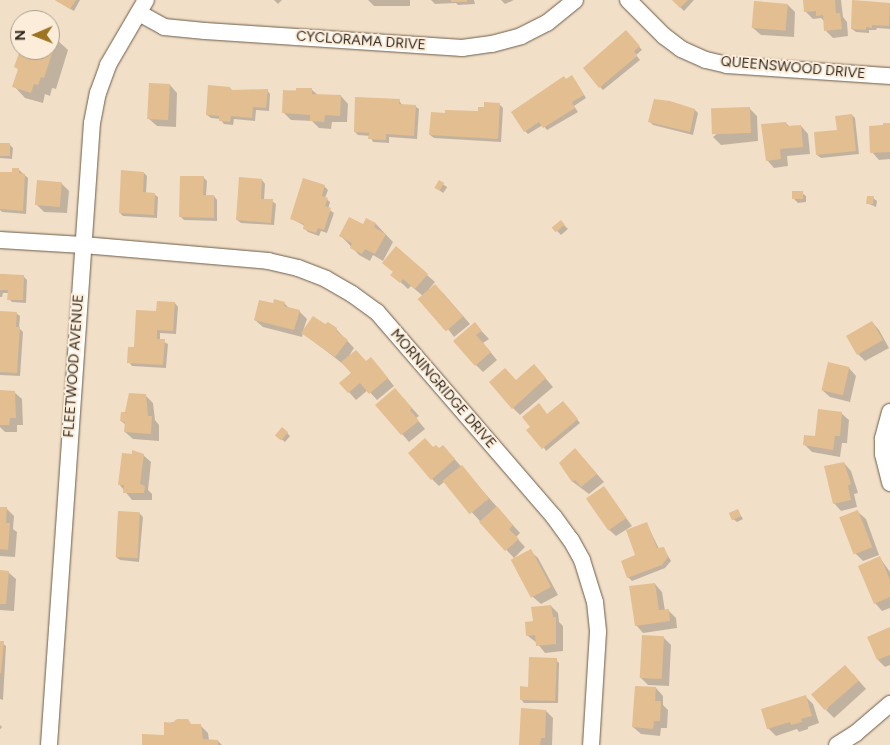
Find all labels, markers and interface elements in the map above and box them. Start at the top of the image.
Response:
north arrow [10,10,60,60]
street label: CYCLORAMA DRIVE [296,28,426,54]
text: N [12,30,29,41]
street label: QUEENSWOOD DRIVE [720,53,866,83]
street label: FLEETWOOD AVENUE [61,294,87,438]
street label: MORNINGRIDGE DRIVE [387,326,499,452]

